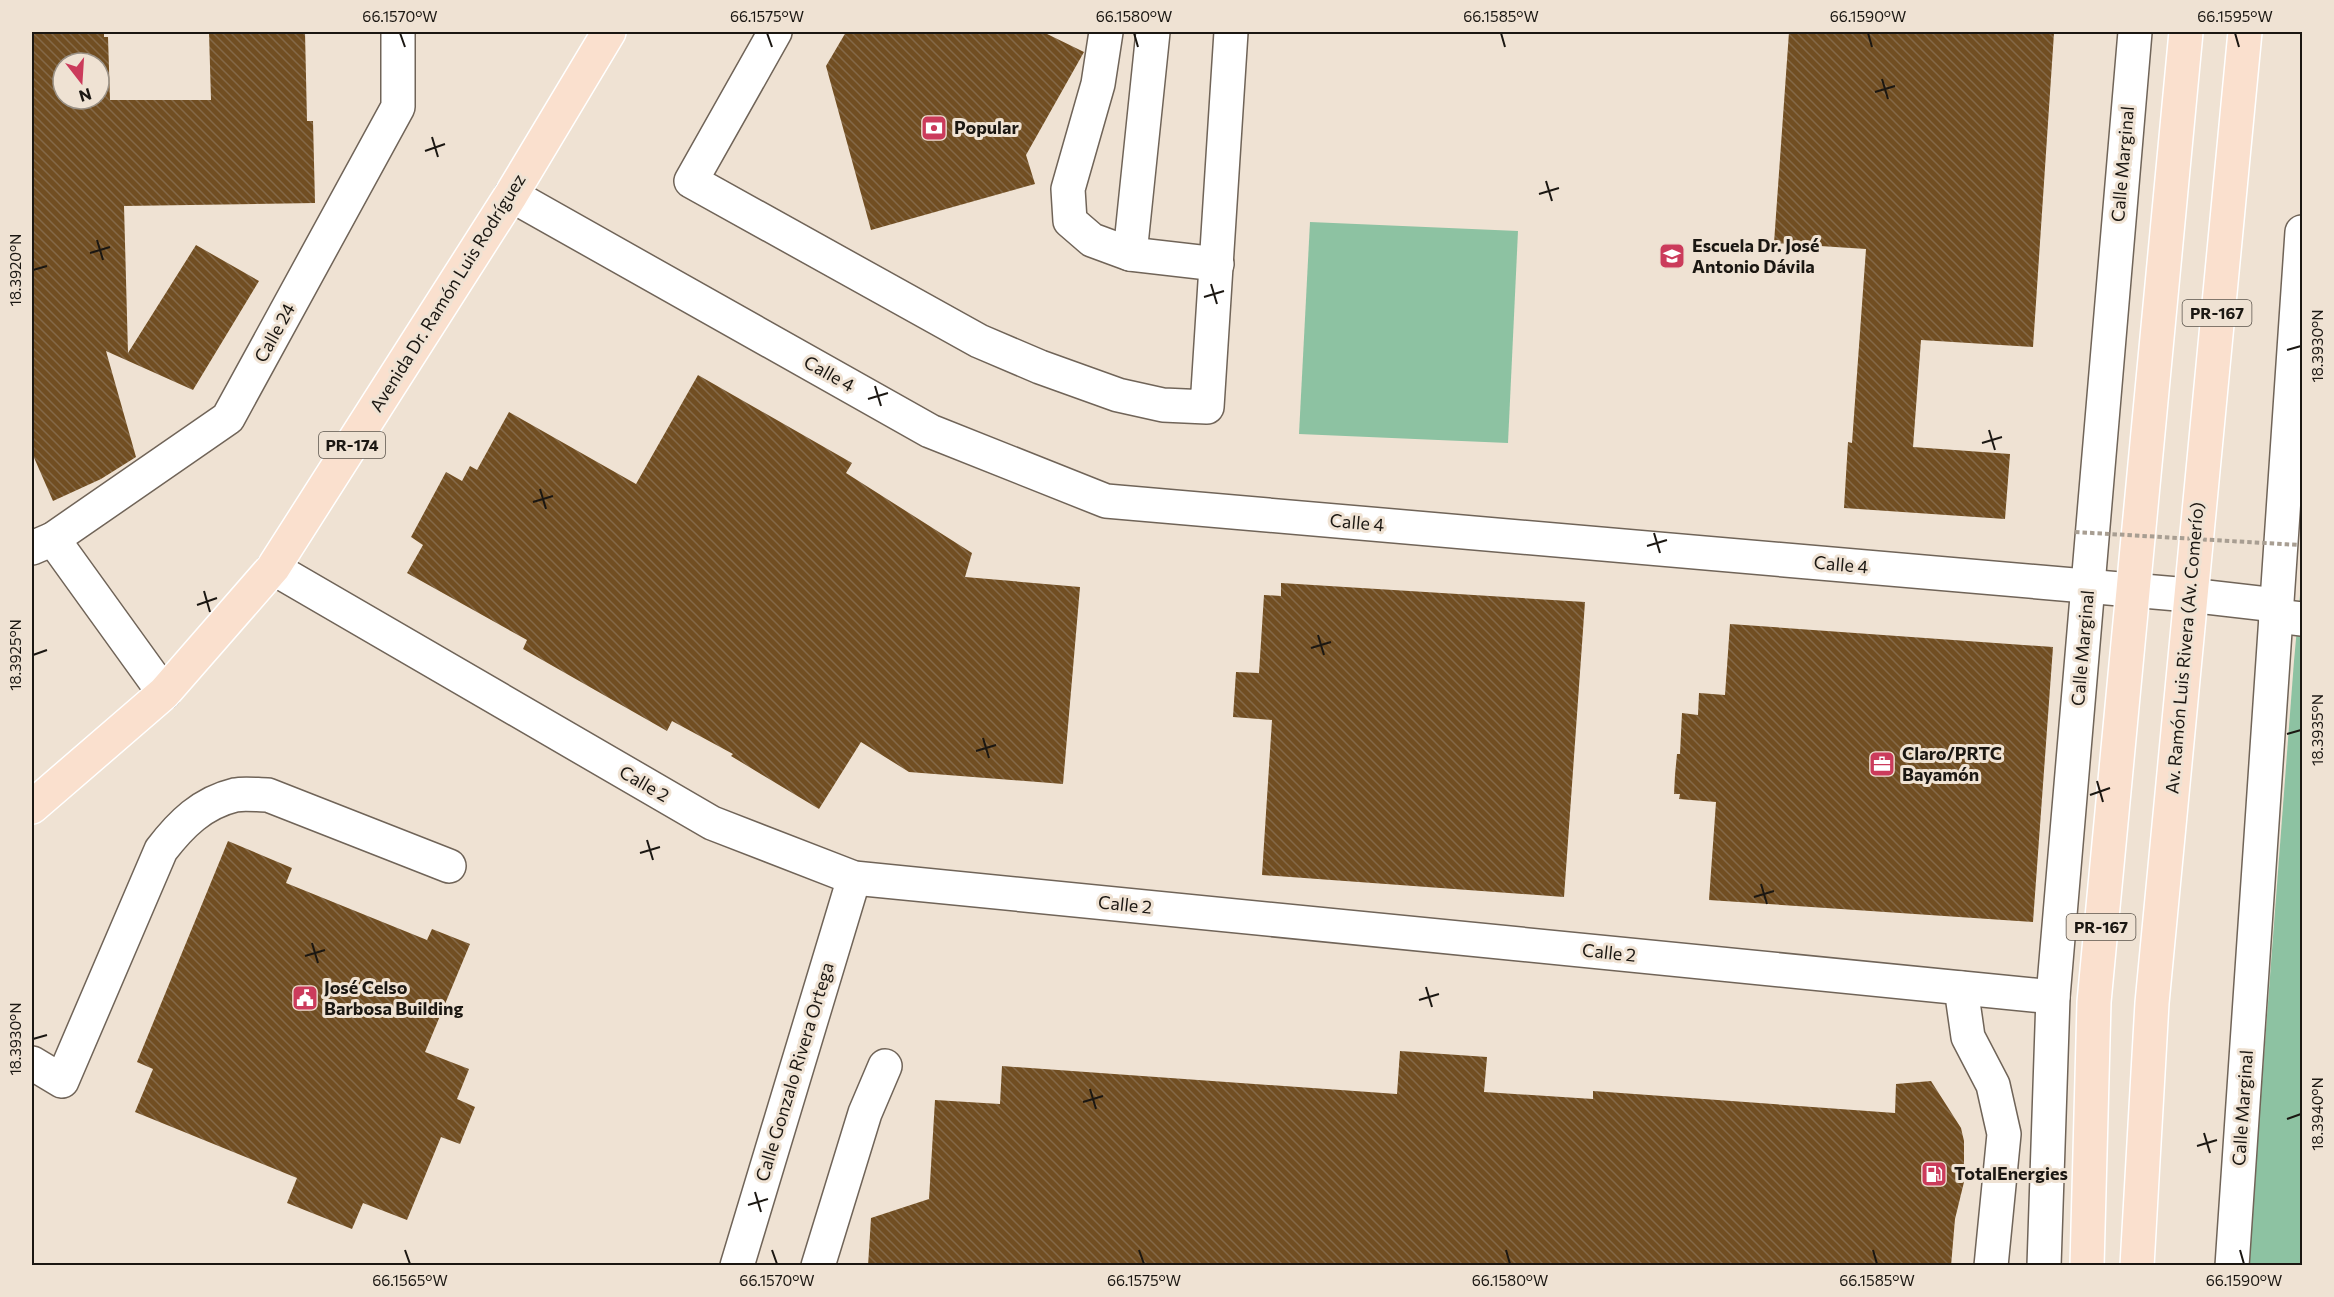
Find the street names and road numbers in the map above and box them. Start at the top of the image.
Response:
street label: Calle Marginal [2106,105,2138,223]
street label: Avenida Dr. Ramón Luis Rodríguez [365,169,530,416]
street label: Calle 24 [249,299,299,366]
road number: PR-167 [2182,300,2252,326]
street label: Calle 4 [800,350,859,396]
road number: PR-174 [319,432,385,458]
street label: Av. Ramón Luis Rivera (Av. Comerío) [2160,501,2208,795]
street label: Calle 4 [1329,509,1385,535]
street label: Calle 4 [1813,551,1869,577]
street label: Calle Marginal [2066,589,2098,707]
street label: Calle 2 [616,760,673,806]
street label: Calle 2 [1097,890,1153,918]
road number: PR-167 [2066,914,2136,940]
street label: Calle 2 [1581,938,1637,966]
street label: Calle Gonzalo Rivera Ortega [750,960,838,1184]
street label: Calle Marginal [2227,1049,2257,1167]

